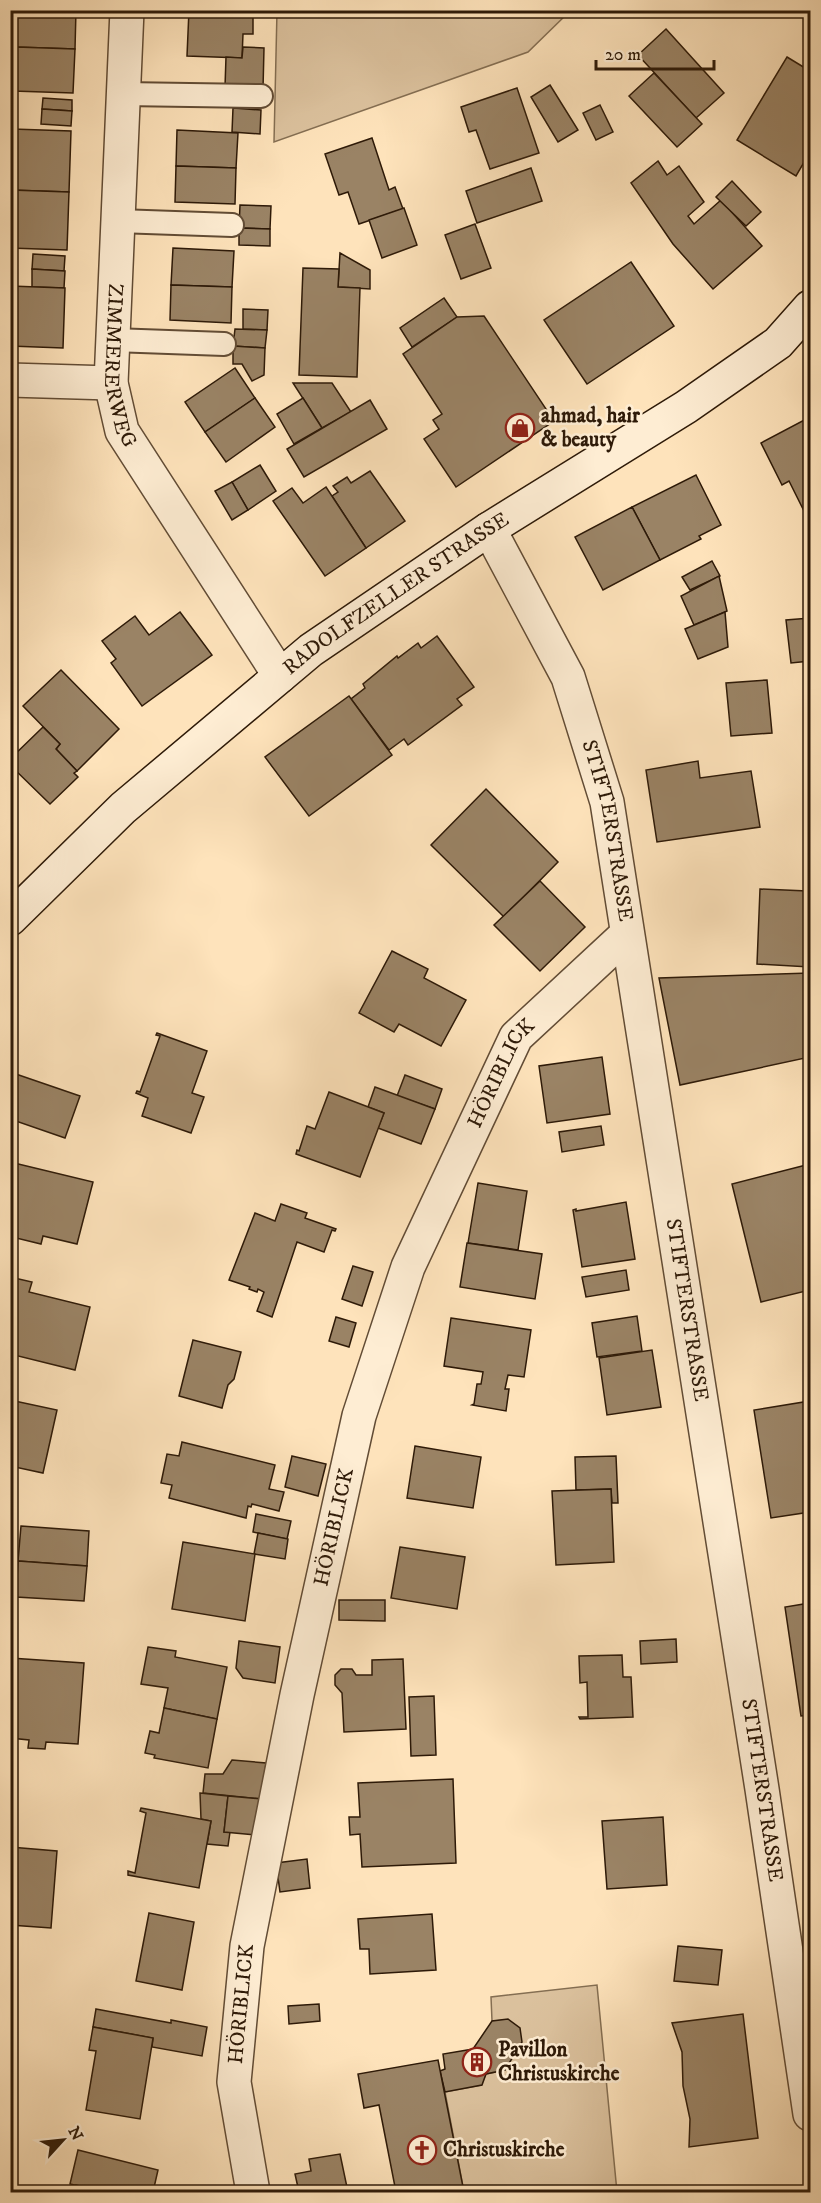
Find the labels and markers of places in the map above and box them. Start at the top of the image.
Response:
place label: ahmad, hair & beauty [541,403,641,453]
shop icon: ahmad, hair & beauty [504,412,536,444]
place label: Pavillon Christuskirche [498,2037,620,2087]
building icon: Pavillon Christuskirche [461,2046,493,2078]
church icon: Christuskirche [406,2134,438,2166]
place label: Christuskirche [443,2137,565,2163]

